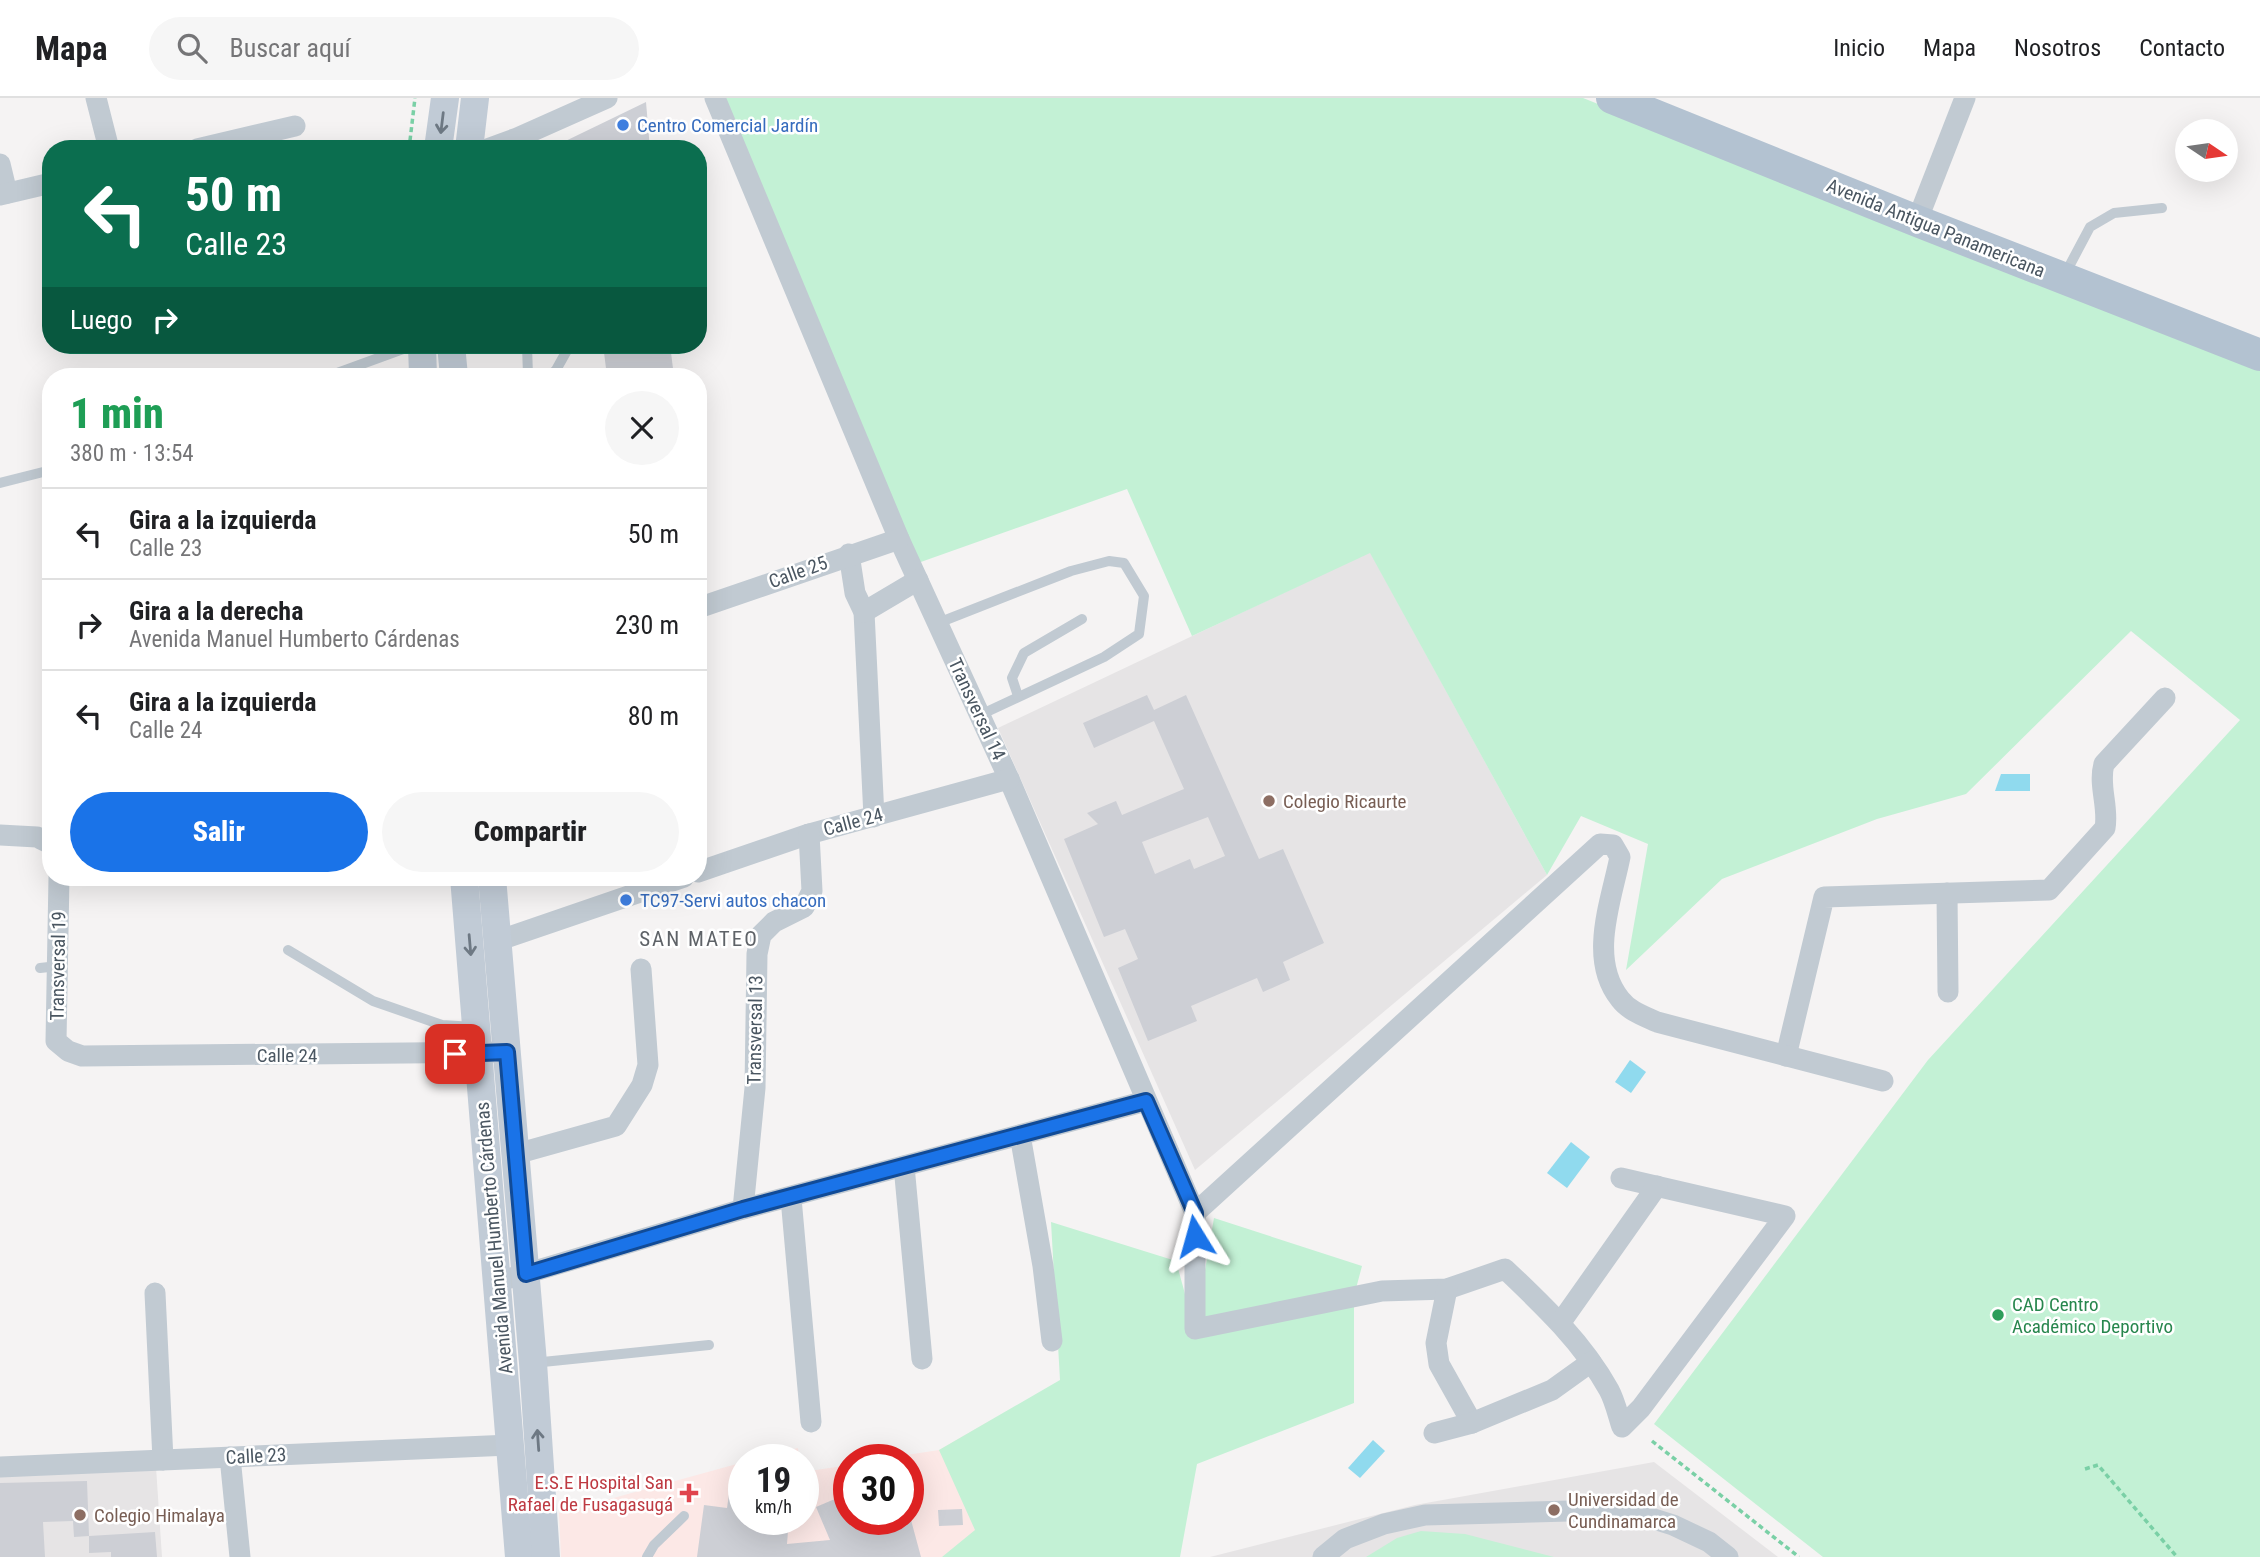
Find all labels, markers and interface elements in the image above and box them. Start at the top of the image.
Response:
search box [149,17,639,80]
text: Mapa [35,29,107,68]
icon: search [173,29,211,67]
text: Buscar aquí [229,33,351,63]
text: Inicio [1833,34,1885,62]
text: Mapa [1923,34,1976,62]
text: Nosotros [2014,34,2101,62]
text: Contacto [2139,34,2225,62]
one-way arrow [435,112,448,134]
place label: Centro Comercial Jardín [637,114,818,137]
marker: Centro Comercial Jardín [615,117,631,133]
north arrow [2175,119,2238,182]
map controls [2175,119,2238,182]
text: 50 m [185,166,282,223]
icon: left [70,168,161,259]
street label: Avenida Antigua Panamericana [1823,174,2049,282]
text: Calle 23 [185,225,287,263]
icon: right [146,301,184,339]
text: Luego [70,305,132,335]
text: 1 min [70,389,164,438]
button: close [605,391,679,465]
text: 380 m · 13:54 [70,440,194,467]
text: Gira a la izquierda [129,505,317,535]
icon: left [70,515,108,553]
text: 50 m [628,519,679,549]
text: Calle 23 [129,535,202,562]
street label: Calle 25 [766,551,830,593]
text: Gira a la derecha [129,596,303,626]
icon: right [70,606,108,644]
text: 230 m [615,610,679,640]
text: Avenida Manuel Humberto Cárdenas [129,626,460,653]
street label: Transversal 14 [943,655,1011,763]
text: Gira a la izquierda [129,687,317,717]
icon: left [70,697,108,735]
text: 80 m [628,701,679,731]
text: Calle 24 [129,717,202,744]
place label: Colegio Ricaurte [1283,790,1407,813]
button: Salir [70,792,368,872]
button: Compartir [382,792,679,872]
marker: Colegio Ricaurte [1261,793,1277,809]
street label: Calle 24 [821,803,885,841]
place label: TC97-Servi autos chacon [640,889,826,912]
marker: TC97-Servi autos chacon [618,892,634,908]
street label: Transversal 19 [46,911,70,1021]
district label: SAN MATEO [639,927,759,951]
one-way arrow [464,933,477,956]
street label: Transversal 13 [743,975,767,1085]
pin [425,1024,485,1084]
icon: arrive [436,1035,474,1073]
street label: Calle 24 [257,1044,317,1067]
street label: Avenida Manuel Humberto Cárdenas [471,1101,517,1375]
position arrow [1158,1199,1232,1273]
place label: CAD Centro Académico Deportivo [2012,1293,2173,1338]
marker: CAD Centro Académico Deportivo [1990,1307,2006,1323]
one-way arrow [531,1429,544,1452]
street label: Calle 23 [225,1443,287,1469]
speed limit sign: 30 [833,1444,924,1535]
text: 19 [756,1460,791,1501]
place label: E.S.E Hospital San Rafael de Fusagasugá [508,1471,673,1516]
marker: E.S.E Hospital San Rafael de Fusagasugá [679,1483,699,1503]
place label: Universidad de Cundinamarca [1568,1488,1679,1533]
text: km/h [755,1496,792,1517]
marker: Universidad de Cundinamarca [1546,1502,1562,1518]
place label: Colegio Himalaya [94,1504,225,1527]
marker: Colegio Himalaya [72,1507,88,1523]

